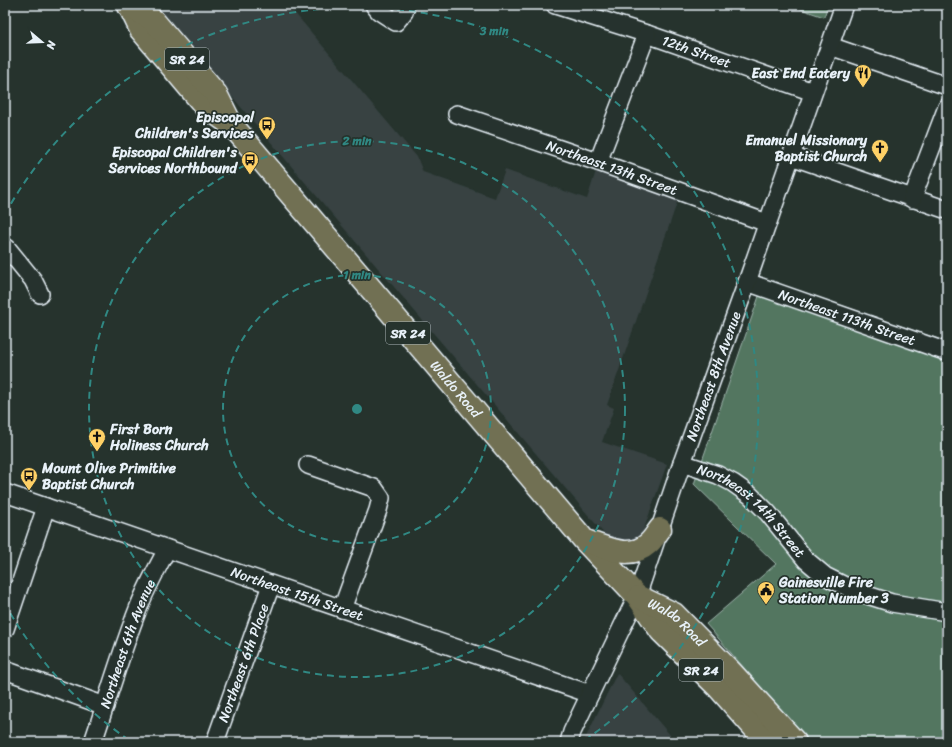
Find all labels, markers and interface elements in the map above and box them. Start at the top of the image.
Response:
text: 3 min [479,20,509,42]
north arrow [22,22,62,62]
street label: 12th Street [659,28,735,75]
text: N [41,37,62,52]
road number: SR 24 [165,48,209,70]
place label: East End Eatery [751,61,851,86]
restaurant icon: East End Eatery [853,63,873,88]
place label: Episcopal Children's Services [134,105,255,146]
bus stop icon: Episcopal Children's Services [257,115,277,140]
place label: Emanuel Missionary Baptist Church [745,128,868,169]
text: 2 min [341,130,372,152]
street label: Northeast 13th Street [543,133,681,202]
church icon: Emanuel Missionary Baptist Church [870,138,890,163]
place label: Episcopal Children's Services Northbound [107,140,239,181]
bus stop icon: Episcopal Children's Services Northbound [240,150,260,175]
text: 1 min [343,264,371,286]
street label: Northeast 113th Street [775,281,919,353]
street label: Northeast 8th Avenue [678,307,748,444]
road number: SR 24 [386,322,430,344]
street label: Waldo Road [424,354,489,425]
centre of rings [350,402,364,416]
place label: First Born Holiness Church [109,417,209,458]
church icon: First Born Holiness Church [87,427,107,452]
place label: Mount Olive Primitive Baptist Church [41,456,177,497]
street label: Northeast 14th Street [694,456,812,563]
bus stop icon: Mount Olive Primitive Baptist Church [19,466,39,491]
street label: Northeast 15th Street [227,559,367,628]
place label: Gainesville Fire Station Number 3 [778,570,889,611]
street label: Northeast 6th Avenue [92,574,162,712]
public building icon: Gainesville Fire Station Number 3 [756,580,776,605]
street label: Waldo Road [644,591,713,654]
street label: Northeast 6th Place [210,600,276,726]
road number: SR 24 [679,659,723,681]

